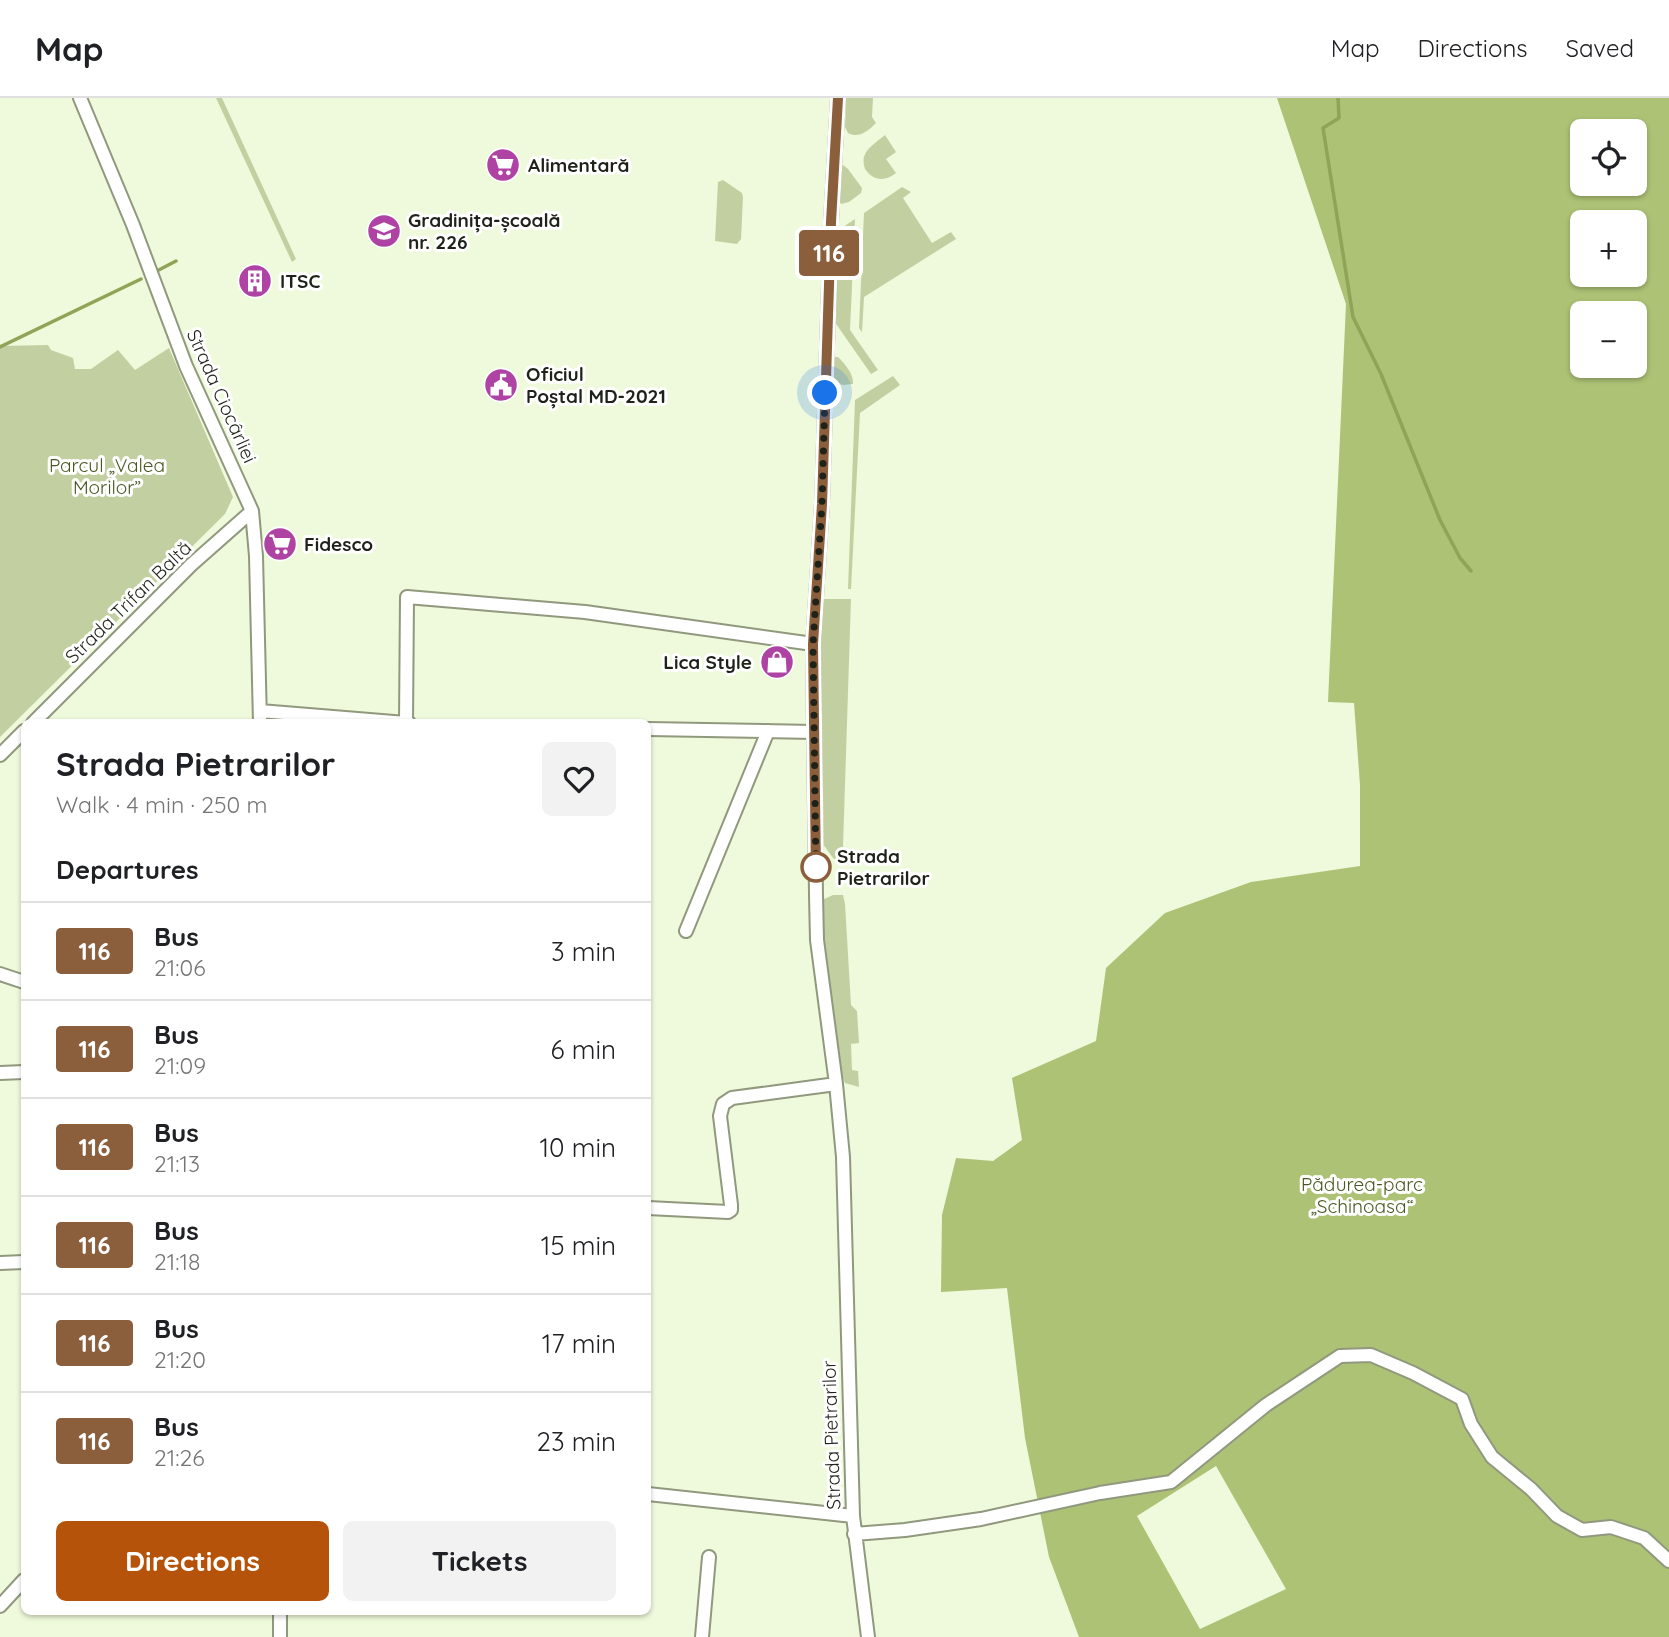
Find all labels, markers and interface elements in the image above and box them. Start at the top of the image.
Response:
text: Map [35,28,103,69]
text: Map [1331,33,1380,63]
text: Directions [1418,33,1528,63]
text: Saved [1566,33,1634,63]
map controls [1570,119,1647,378]
button: locate [1570,119,1647,196]
supermarket icon: Alimentară [484,146,522,184]
place label: Alimentară [528,153,629,177]
place label: Gradinița-școală nr. 226 [408,208,561,254]
button: + [1570,210,1647,287]
school or university icon: Gradinița-școală nr. 226 [365,212,403,250]
line badge: 116 [789,230,869,276]
text: 116 [813,238,845,268]
building icon: ITSC [236,262,274,300]
place label: ITSC [280,269,320,293]
button: − [1570,301,1647,378]
street label: Strada Ciocârliei [182,325,262,467]
place label: Oficiul Poștal MD-2021 [526,362,666,409]
public building icon: Oficiul Poștal MD-2021 [482,366,520,404]
your location [807,375,842,410]
park label: Parcul „Valea Morilor” [49,453,165,499]
supermarket icon: Fidesco [261,525,299,563]
place label: Fidesco [304,532,373,556]
street label: Strada Trifan Baltă [60,536,196,668]
shop icon: Lica Style [758,643,796,681]
place label: Lica Style [663,650,752,674]
button: heart [542,742,616,816]
text: Strada Pietrarilor [56,743,335,784]
text: Walk · 4 min · 250 m [56,790,267,819]
place label: Strada Pietrarilor [837,844,930,890]
marker: Strada Pietrarilor [801,852,831,882]
text: Departures [56,853,199,886]
text: Bus [154,920,199,953]
text: 3 min [551,935,616,968]
text: 116 [79,936,110,966]
text: 21:06 [154,953,206,982]
text: Bus [154,1018,199,1051]
text: 6 min [551,1033,616,1066]
text: 116 [79,1034,110,1064]
text: 21:09 [154,1051,206,1080]
text: Bus [154,1116,199,1149]
text: 10 min [540,1131,616,1164]
text: 116 [79,1132,110,1162]
text: 21:13 [154,1149,200,1178]
park label: Pădurea-parc „Schinoasa“ [1301,1172,1423,1218]
text: Bus [154,1214,199,1247]
text: 15 min [541,1229,616,1262]
text: 116 [79,1230,110,1260]
text: 21:18 [154,1247,200,1276]
text: Bus [154,1312,199,1345]
text: 17 min [542,1327,616,1360]
text: 116 [79,1328,110,1358]
text: 21:20 [154,1345,206,1374]
street label: Strada Pietrarilor [816,1359,846,1510]
text: Bus [154,1410,199,1443]
text: 23 min [537,1425,616,1458]
text: 116 [79,1426,110,1456]
text: 21:26 [154,1443,205,1472]
button: Directions [56,1521,329,1601]
button: Tickets [343,1521,616,1601]

